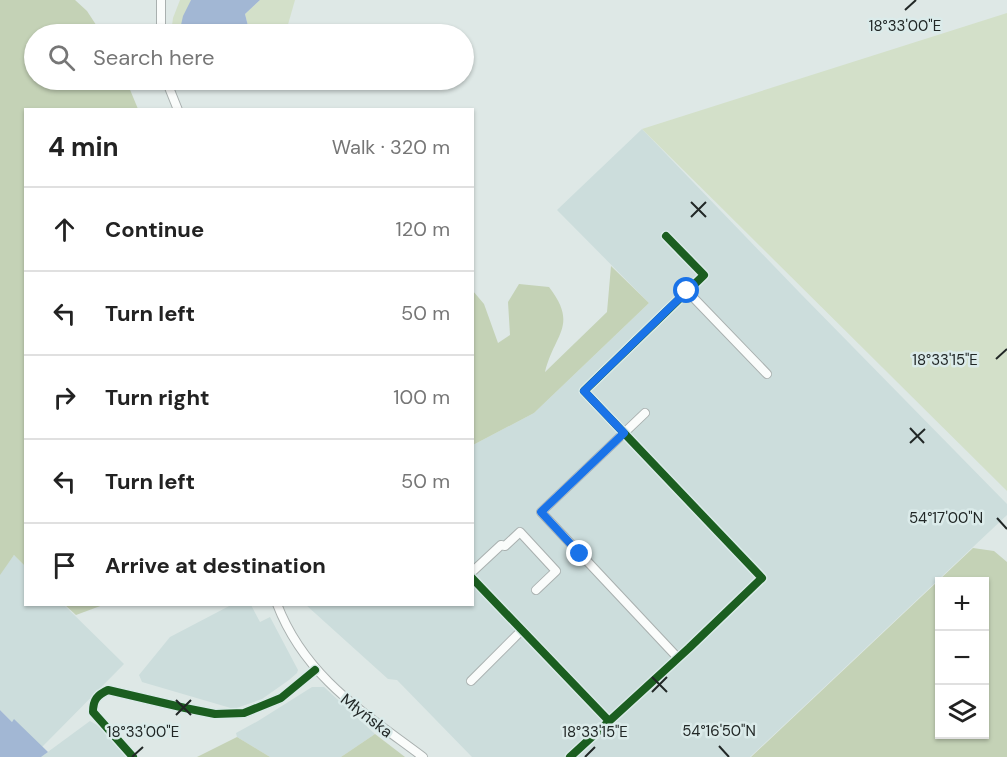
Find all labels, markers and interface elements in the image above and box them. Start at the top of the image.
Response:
text: 18°33'00"E [869,16,941,36]
search box [24,24,474,90]
icon: search [45,41,78,74]
text: Search here [93,43,214,72]
text: 4 min [48,130,119,164]
text: Walk · 320 m [332,134,450,160]
icon: ahead [48,213,81,246]
text: Continue [105,215,204,244]
text: 120 m [396,216,450,242]
route start [673,277,699,303]
icon: left [48,297,81,330]
text: Turn left [105,299,195,328]
text: 50 m [401,300,450,326]
text: 18°33'15"E [912,350,978,370]
icon: right [48,381,81,414]
text: Turn right [105,383,210,412]
text: 100 m [393,384,450,410]
icon: left [48,465,81,498]
text: Turn left [105,467,195,496]
text: 50 m [401,468,450,494]
text: 54°17'00"N [909,508,983,528]
route end [566,540,592,566]
icon: arrive [48,549,81,582]
text: Arrive at destination [105,551,326,580]
map controls [935,577,989,739]
button: + [935,577,989,631]
button: − [935,631,989,685]
button: layers [935,685,989,739]
street label: Młyńska [336,689,397,742]
text: 54°16'50"N [682,721,756,741]
text: 18°33'00"E [107,722,179,742]
text: 18°33'15"E [562,722,628,742]

